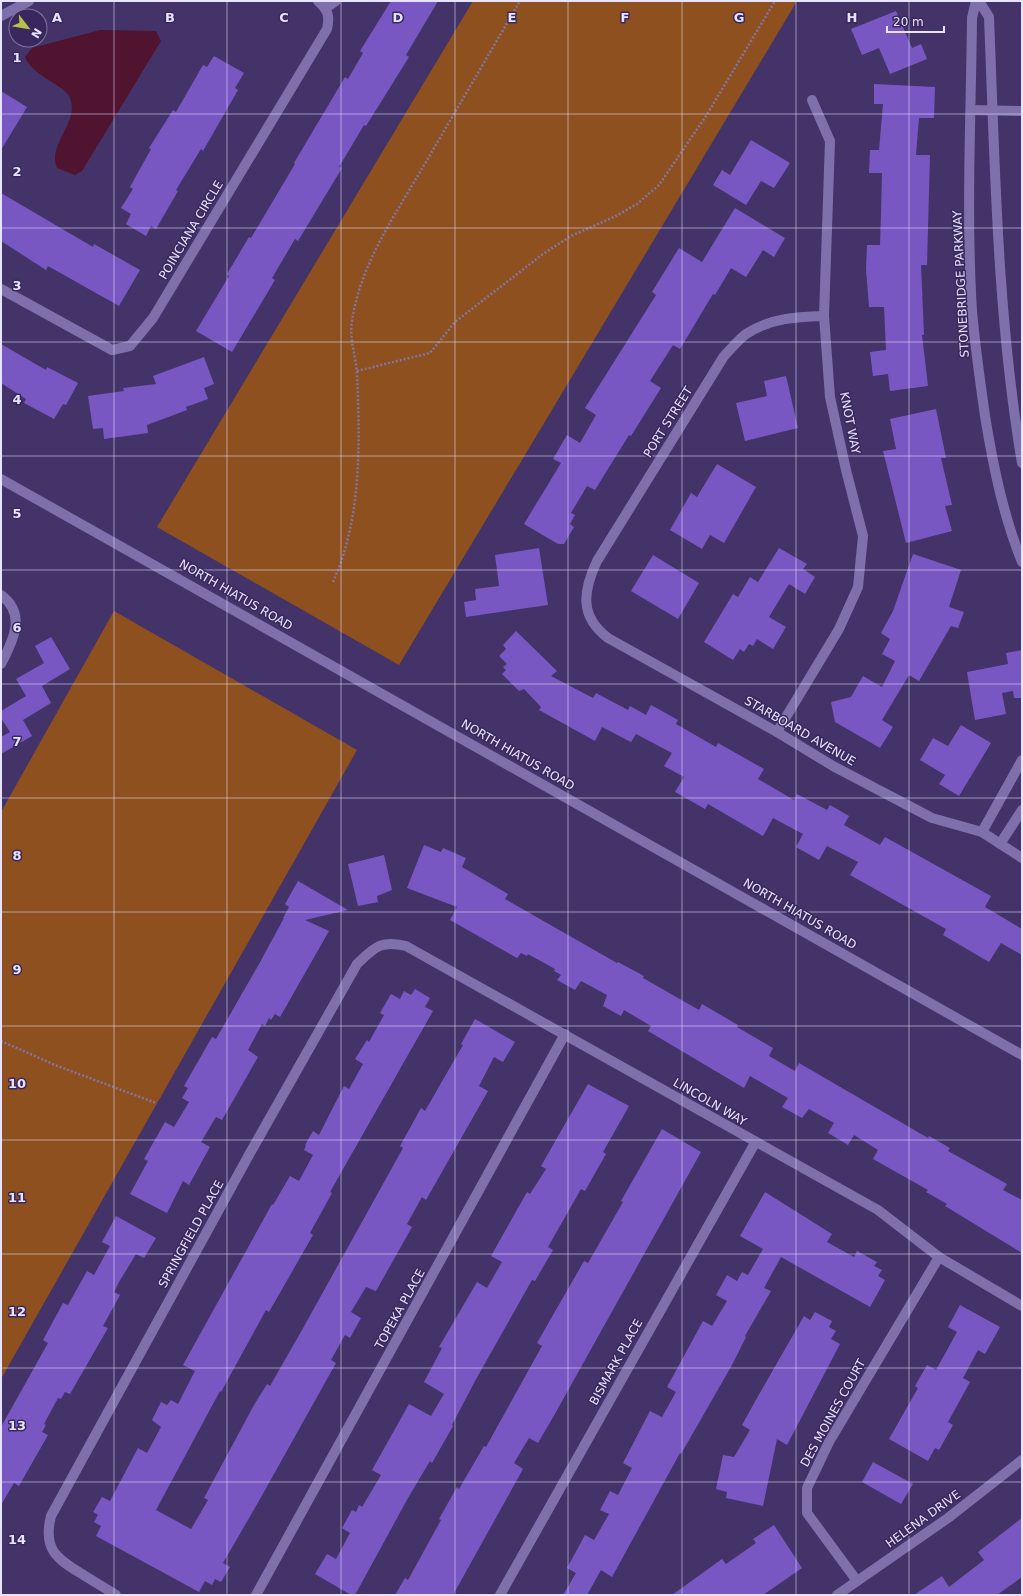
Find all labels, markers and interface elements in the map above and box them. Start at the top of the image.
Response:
north arrow [8,8,48,48]
scale bar [887,8,944,34]
text: A [52,10,62,25]
text: B [165,10,175,25]
text: C [279,10,289,25]
text: D [393,10,404,25]
text: E [508,10,516,25]
text: F [621,10,629,25]
text: G [734,10,744,25]
text: H [847,10,857,25]
text: 20 m [893,15,924,29]
text: N [28,26,44,40]
text: 1 [12,50,22,65]
text: 2 [12,164,22,179]
street label: POINCIANA CIRCLE [156,178,226,282]
street label: STONEBRIDGE PARKWAY [950,209,972,358]
text: 3 [12,278,22,293]
street label: PORT STREET [641,383,696,460]
street label: KNOT WAY [837,391,863,456]
text: 4 [12,392,22,407]
text: 5 [12,506,22,521]
street label: NORTH HIATUS ROAD [177,557,295,633]
text: 6 [12,620,22,635]
street label: STARBOARD AVENUE [742,693,858,769]
street label: NORTH HIATUS ROAD [459,717,577,793]
text: 7 [12,734,22,749]
text: 8 [12,848,22,863]
street label: NORTH HIATUS ROAD [741,876,859,952]
text: 9 [12,962,22,977]
street label: LINCOLN WAY [671,1075,750,1129]
text: 10 [8,1076,26,1091]
street label: SPRINGFIELD PLACE [156,1178,226,1290]
text: 11 [8,1190,26,1205]
street label: TOPEKA PLACE [372,1266,428,1352]
text: 12 [8,1304,26,1319]
street label: BISMARK PLACE [587,1317,645,1407]
street label: DES MOINES COURT [798,1356,869,1469]
text: 13 [8,1418,26,1433]
street label: HELENA DRIVE [883,1487,963,1551]
text: 14 [8,1532,26,1547]

